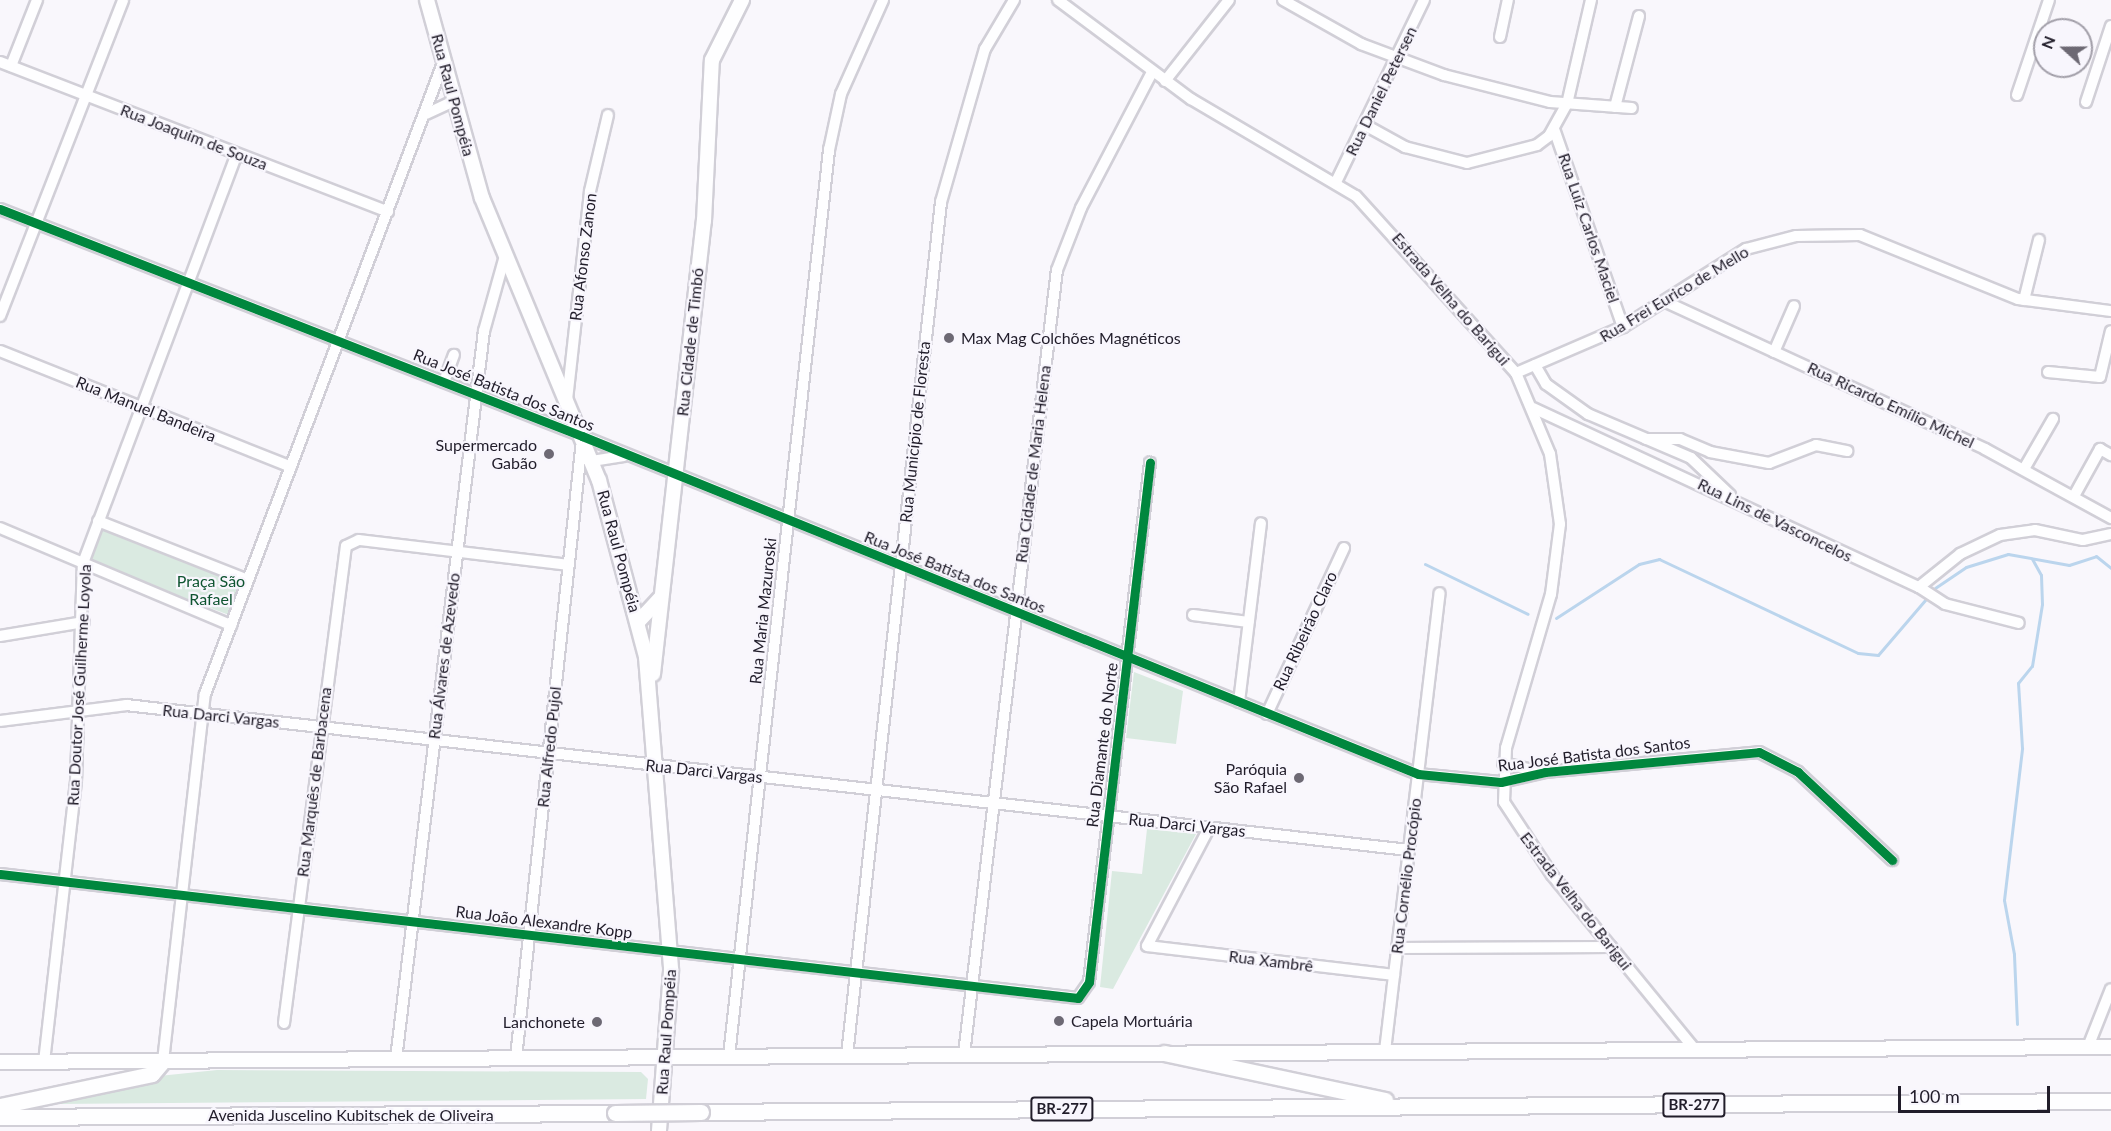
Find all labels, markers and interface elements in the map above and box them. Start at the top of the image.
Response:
north arrow [2033,18,2093,78]
street label: Rua Daniel Petersen [1341,23,1421,159]
street label: Rua Raul Pompéia [427,32,479,158]
text: N [2037,33,2059,51]
street label: Rua Joaquim de Souza [118,100,270,174]
street label: Rua Luiz Carlos Maciel [1554,151,1624,305]
street label: Rua Afonso Zanon [566,192,600,322]
street label: Estrada Velha do Barigui [1388,228,1514,370]
street label: Rua Frei Eurico de Mello [1596,242,1752,346]
street label: Rua Cidade de Timbó [673,267,707,417]
place label: Max Mag Colchões Magnéticos [961,328,1181,348]
marker: Max Mag Colchões Magnéticos [942,331,956,345]
street label: Rua Município de Floresta [896,340,934,524]
street label: Rua José Batista dos Santos [410,345,598,435]
street label: Rua Ricardo Emílio Michel [1804,358,1978,452]
street label: Rua Cidade de Maria Helena [1011,364,1055,564]
street label: Rua Manuel Bandeira [73,372,219,446]
place label: Supermercado Gabão [436,435,537,473]
marker: Supermercado Gabão [542,447,556,461]
street label: Rua Lins de Vasconcelos [1694,474,1856,566]
street label: Rua Raul Pompéia [593,488,645,614]
street label: Rua José Batista dos Santos [861,527,1049,617]
street label: Rua Maria Mazuroski [746,537,780,685]
street label: Rua Doutor José Guilherme Loyola [63,563,95,807]
street label: Rua Ribeirão Claro [1269,568,1341,694]
park label: Praça São Rafael [177,571,245,609]
street label: Rua Álvares de Azevedo [424,571,464,741]
street label: Rua Diamante do Norte [1082,662,1122,828]
street label: Rua Alfredo Pujol [533,685,565,809]
street label: Rua Marquês de Barbacena [293,686,335,878]
street label: Rua Darci Vargas [161,700,281,732]
street label: Rua José Batista dos Santos [1496,733,1692,775]
street label: Rua Darci Vargas [644,755,764,787]
place label: Paróquia São Rafael [1214,759,1287,797]
marker: Paróquia São Rafael [1292,771,1306,785]
street label: Rua Cornélio Procópio [1387,797,1425,955]
street label: Rua Darci Vargas [1127,809,1247,841]
street label: Estrada Velha do Barigui [1516,828,1636,974]
street label: Rua João Alexandre Kopp [454,902,634,942]
street label: Rua Xambrê [1228,946,1314,976]
street label: Rua Raul Pompéia [652,969,680,1095]
place label: Capela Mortuária [1071,1011,1193,1031]
place label: Lanchonete [503,1012,585,1032]
marker: Capela Mortuária [1052,1014,1066,1028]
marker: Lanchonete [590,1015,604,1029]
scale bar [1901,1074,2052,1112]
text: 100 m [1909,1085,1960,1107]
road number: BR-277 [1661,1093,1727,1117]
road number: BR-277 [1029,1097,1095,1121]
street label: Avenida Juscelino Kubitschek de Oliveira [208,1105,494,1125]

